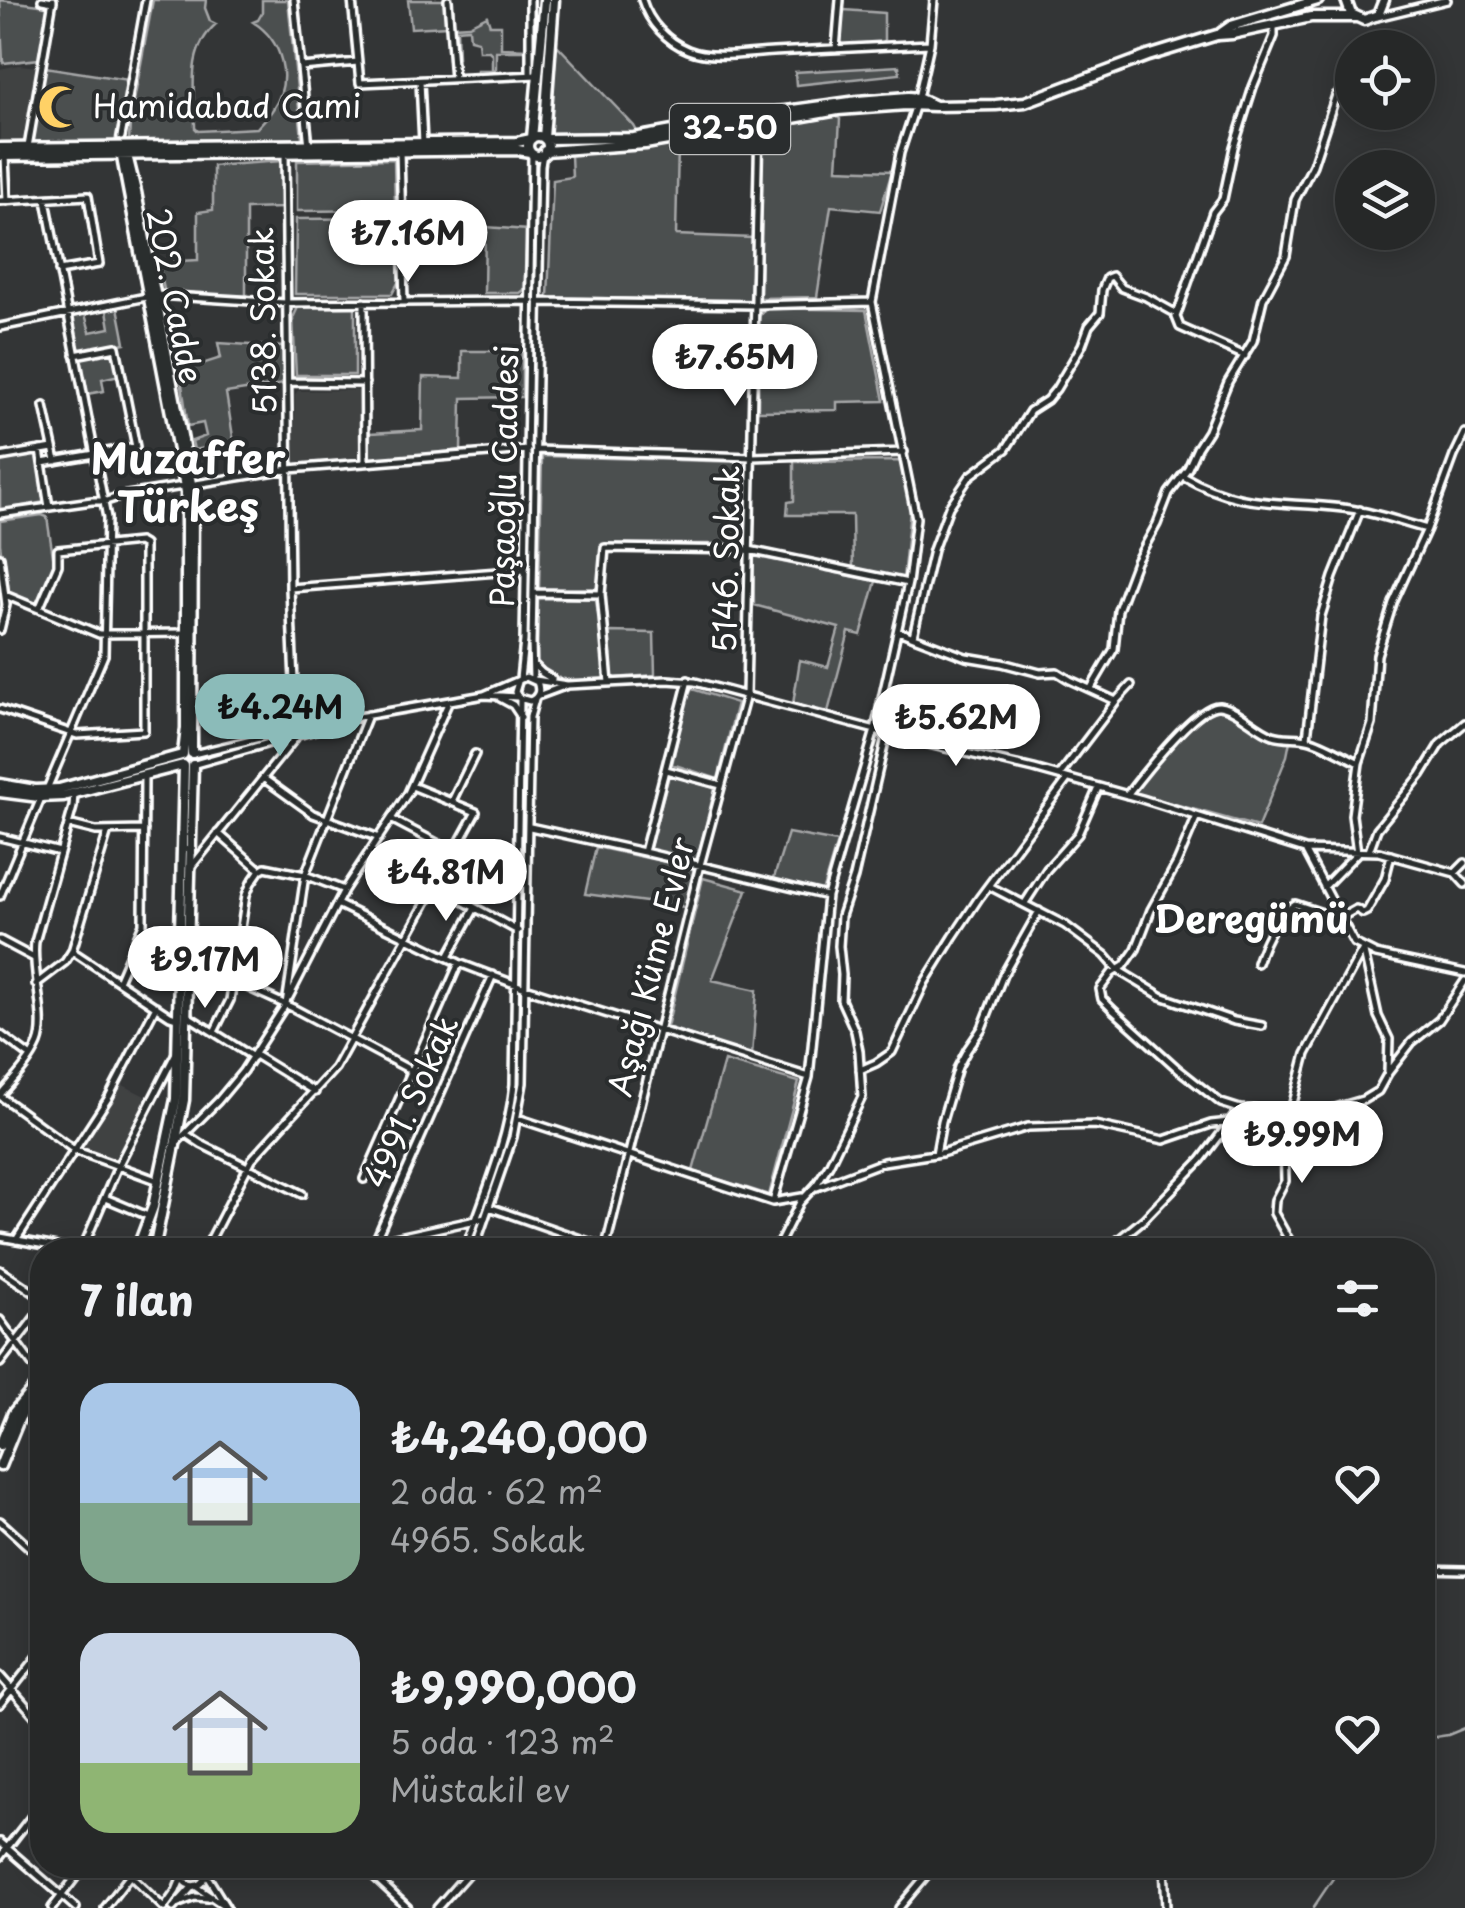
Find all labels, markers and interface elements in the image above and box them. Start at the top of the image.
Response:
map controls [1335,30,1435,250]
button: locate [1335,30,1435,130]
place label: Hamidabad Cami [93,81,361,129]
mosque icon: Hamidabad Cami [36,83,84,131]
road number: 32-50 [670,104,790,154]
button: layers [1335,150,1435,250]
pin: ₺7.16M [327,200,489,285]
street label: 202. Cadde [135,204,216,387]
text: ₺7.16M [350,208,466,256]
street label: 5138. Sokak [236,227,288,415]
pin: ₺7.65M [654,324,816,409]
text: ₺7.65M [674,332,796,380]
street label: Paşaoğlu Caddesi [477,344,529,608]
district label: Muzaffer Türkeş [90,425,286,536]
street label: 5146. Sokak [699,465,751,653]
pin: ₺4.24M [199,674,361,759]
text: ₺4.24M [217,682,343,730]
pin: ₺5.62M [875,684,1037,769]
text: ₺5.62M [894,692,1018,740]
street label: Aşağı Küme Evler [595,832,705,1101]
pin: ₺4.81M [365,839,527,924]
text: ₺4.81M [387,847,505,895]
district label: Deregümü [1153,889,1349,946]
pin: ₺9.17M [124,926,286,1011]
text: ₺9.17M [150,934,260,982]
street label: 4991. Sokak [351,1007,470,1195]
pin: ₺9.99M [1221,1101,1383,1186]
text: ₺9.99M [1243,1109,1361,1157]
text: 7 ilan [80,1267,194,1330]
icon: filters [1330,1271,1385,1326]
text: ₺4,240,000 [390,1404,648,1467]
icon: home [160,1423,280,1543]
icon: heart [1330,1456,1385,1511]
text: 2 oda · 62 m² [390,1467,603,1515]
text: 4965. Sokak [390,1515,585,1563]
text: ₺9,990,000 [390,1654,637,1717]
icon: home [160,1673,280,1793]
icon: heart [1330,1706,1385,1761]
text: 5 oda · 123 m² [390,1717,615,1765]
text: Müstakil ev [390,1765,570,1813]

